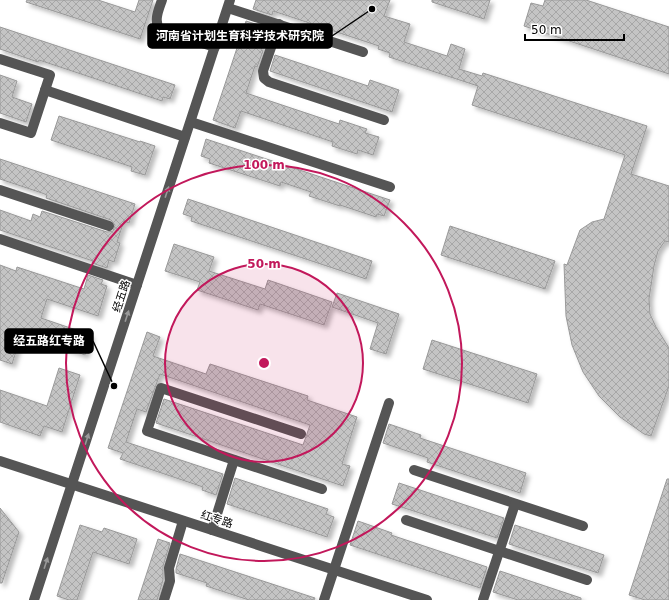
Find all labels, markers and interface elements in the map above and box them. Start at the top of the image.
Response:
scale bar [525,16,624,42]
text: 50 m [531,23,562,37]
callout: 河南省计划生育科学技术研究院 [148,24,332,48]
text: 河南省计划生育科学技术研究院 [156,29,324,43]
text: 100 m [243,158,285,172]
one-way arrow [165,186,171,198]
text: 50 m [247,257,281,271]
street label: 经五路 [110,278,133,314]
one-way arrow [124,310,130,322]
callout: 经五路红专路 [5,329,93,353]
text: 经五路红专路 [13,334,85,348]
centre of rings [257,356,271,370]
one-way arrow [84,433,90,445]
street label: 红专路 [199,508,235,531]
one-way arrow [43,557,49,569]

